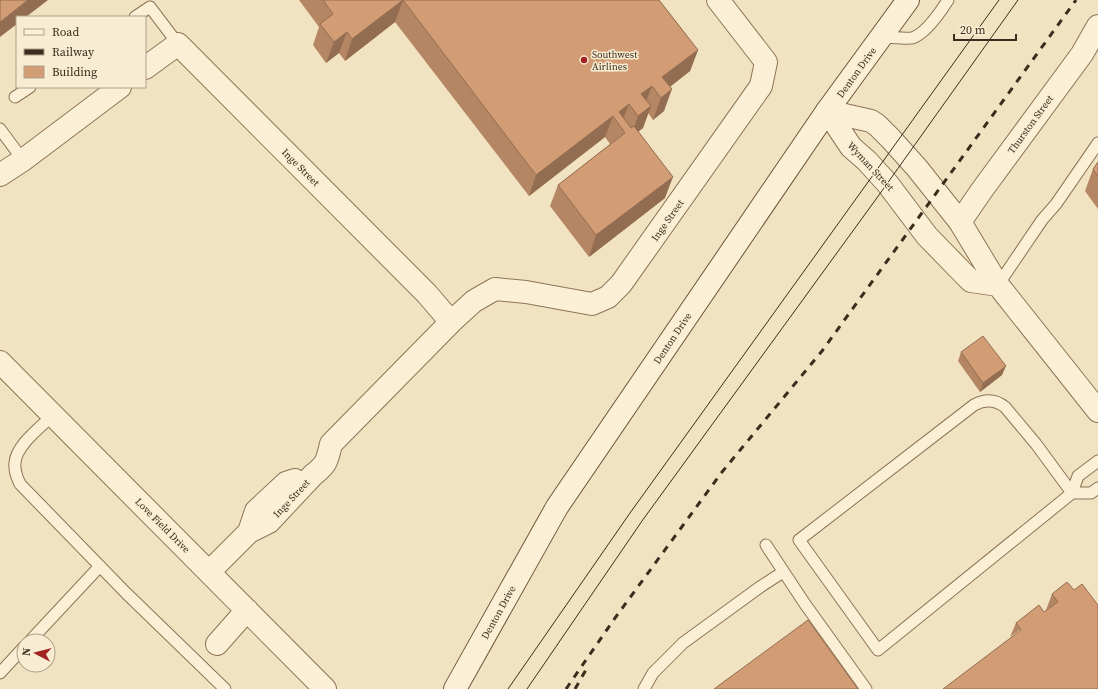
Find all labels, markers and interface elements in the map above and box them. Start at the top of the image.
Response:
legend [16,16,146,88]
scale bar [954,16,1016,42]
text: 20 m [960,22,986,38]
text: Road [52,24,79,40]
text: Railway [52,44,95,60]
street label: Denton Drive [834,44,879,100]
place label: Southwest Airlines [592,48,638,73]
marker: Southwest Airlines [579,55,589,65]
text: Building [52,64,97,80]
street label: Thurston Street [1005,92,1056,156]
street label: Wyman Street [845,139,897,194]
street label: Inge Street [279,146,323,189]
street label: Inge Street [648,196,687,244]
street label: Denton Drive [650,310,694,367]
street label: Inge Street [270,476,313,520]
street label: Love Field Drive [132,495,193,556]
street label: Denton Drive [478,583,519,641]
north arrow [16,633,56,673]
text: N [19,647,35,657]

